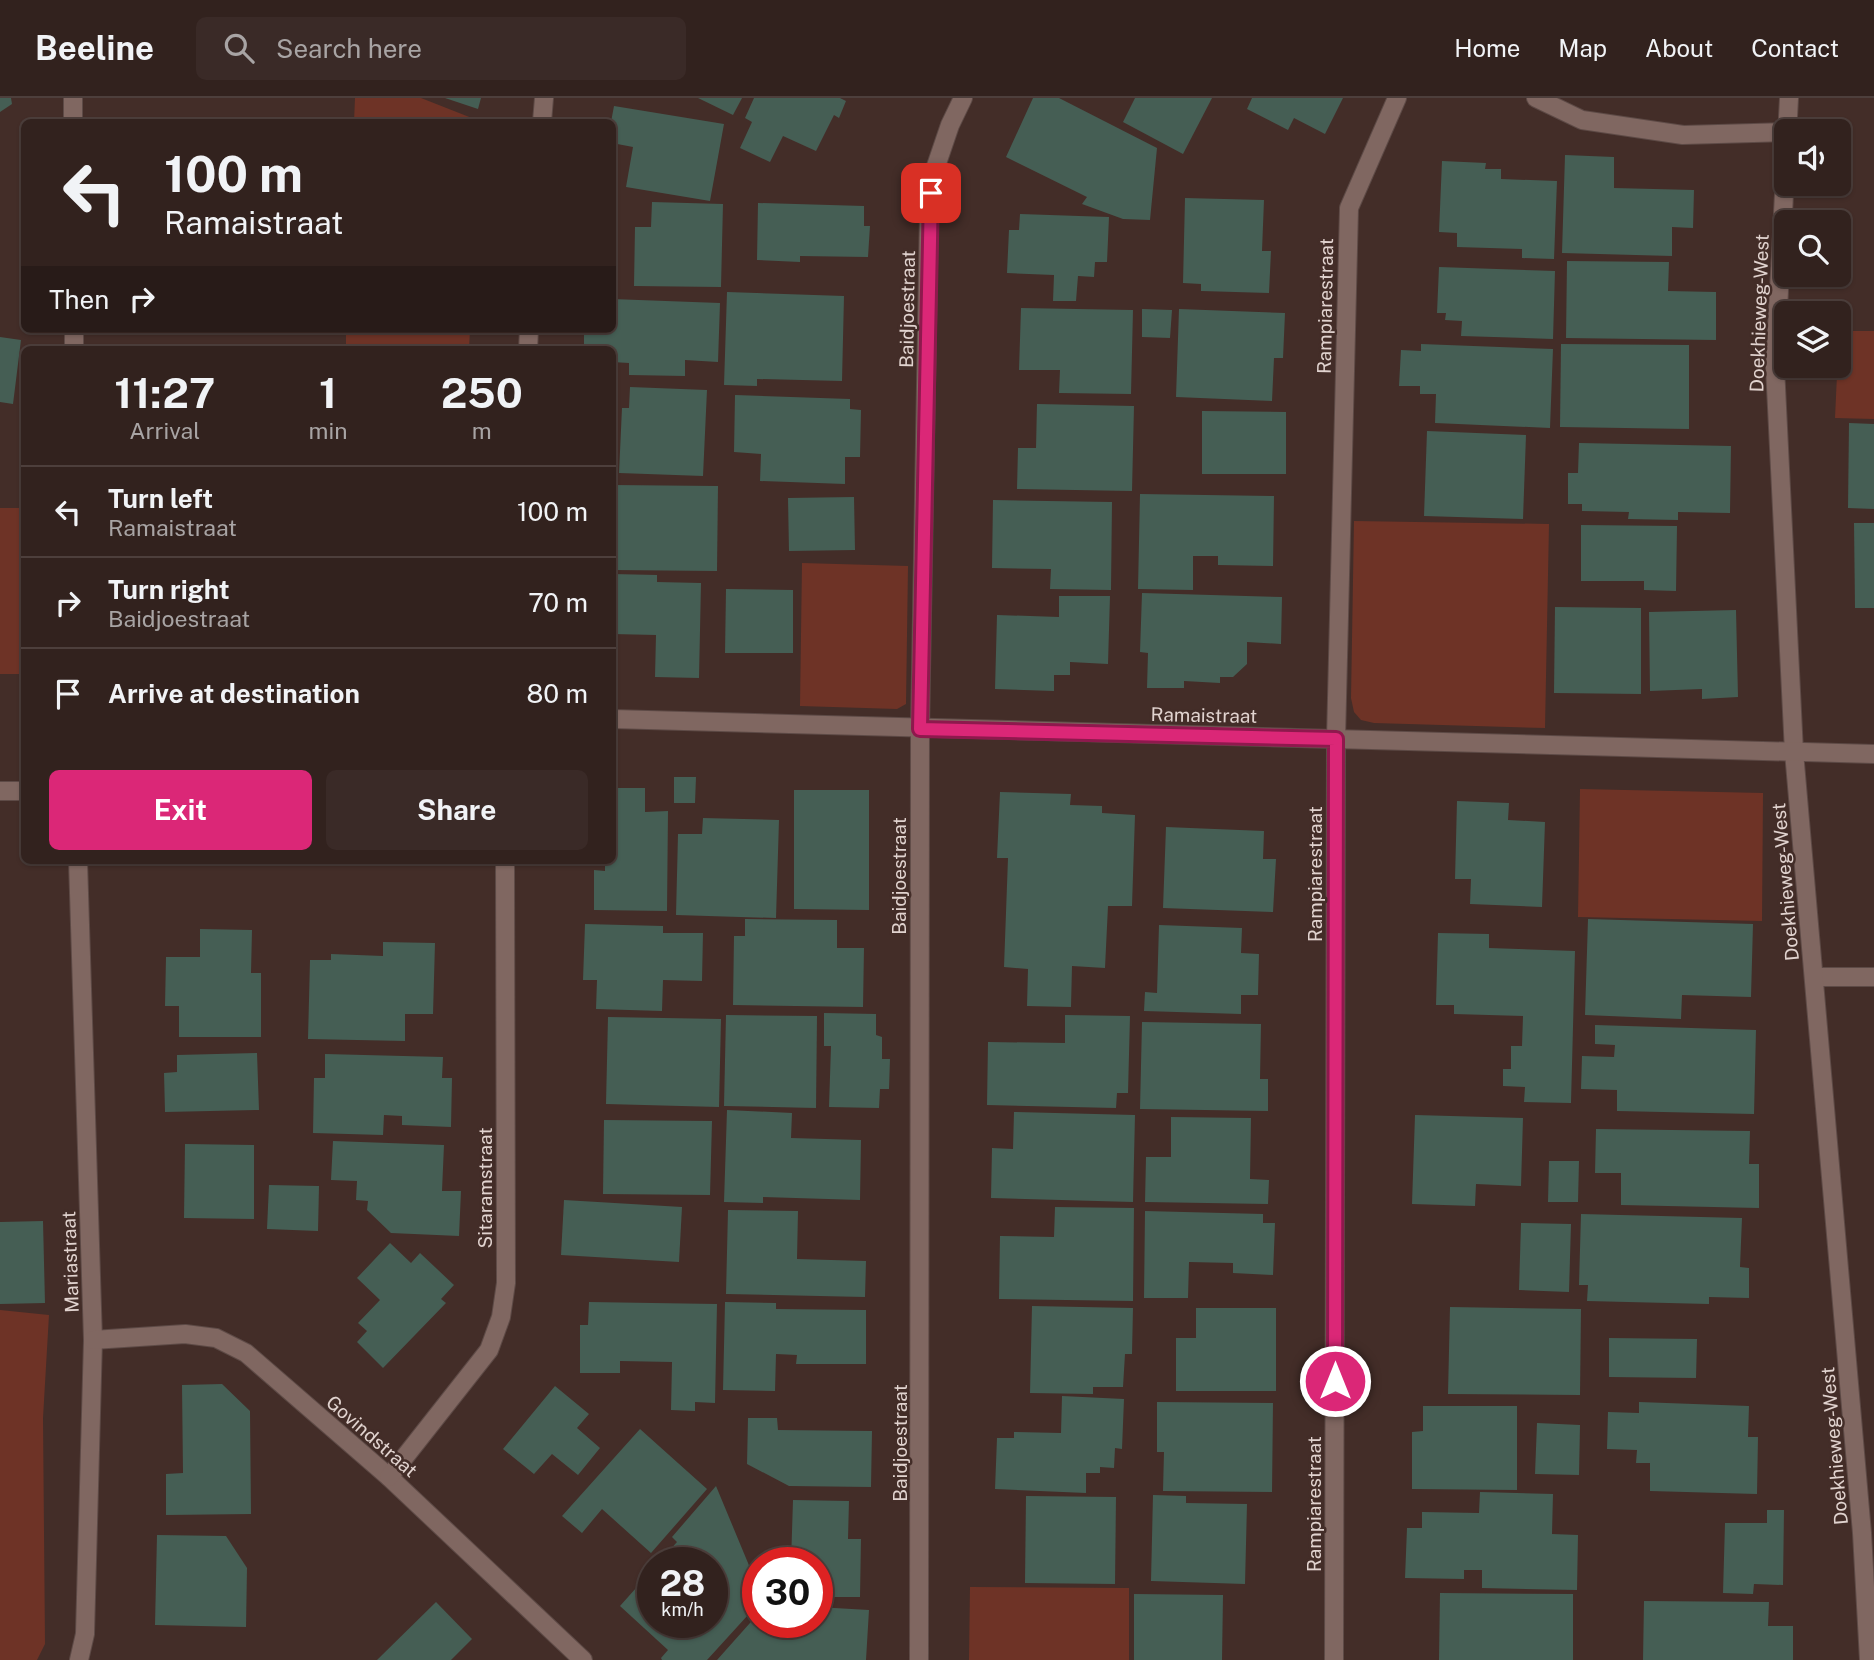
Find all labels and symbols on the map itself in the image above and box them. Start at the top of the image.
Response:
pin [901,163,961,223]
street label: Doekhieweg-West [1745,233,1773,393]
street label: Rampiarestraat [1313,238,1337,374]
street label: Baidjoestraat [895,250,919,368]
street label: Ramaistraat [1151,703,1257,727]
street label: Doekhieweg-West [1767,802,1803,962]
street label: Rampiarestraat [1304,806,1326,942]
street label: Baidjoestraat [888,817,910,935]
street label: Sitaramstraat [474,1127,496,1249]
street label: Mariastraat [57,1211,83,1313]
position arrow [1298,1344,1372,1418]
street label: Doekhieweg-West [1816,1366,1852,1526]
street label: Baidjoestraat [889,1384,911,1502]
street label: Govindstraat [322,1391,422,1481]
street label: Rampiarestraat [1303,1436,1325,1572]
speed limit sign: 30 [742,1547,833,1638]

